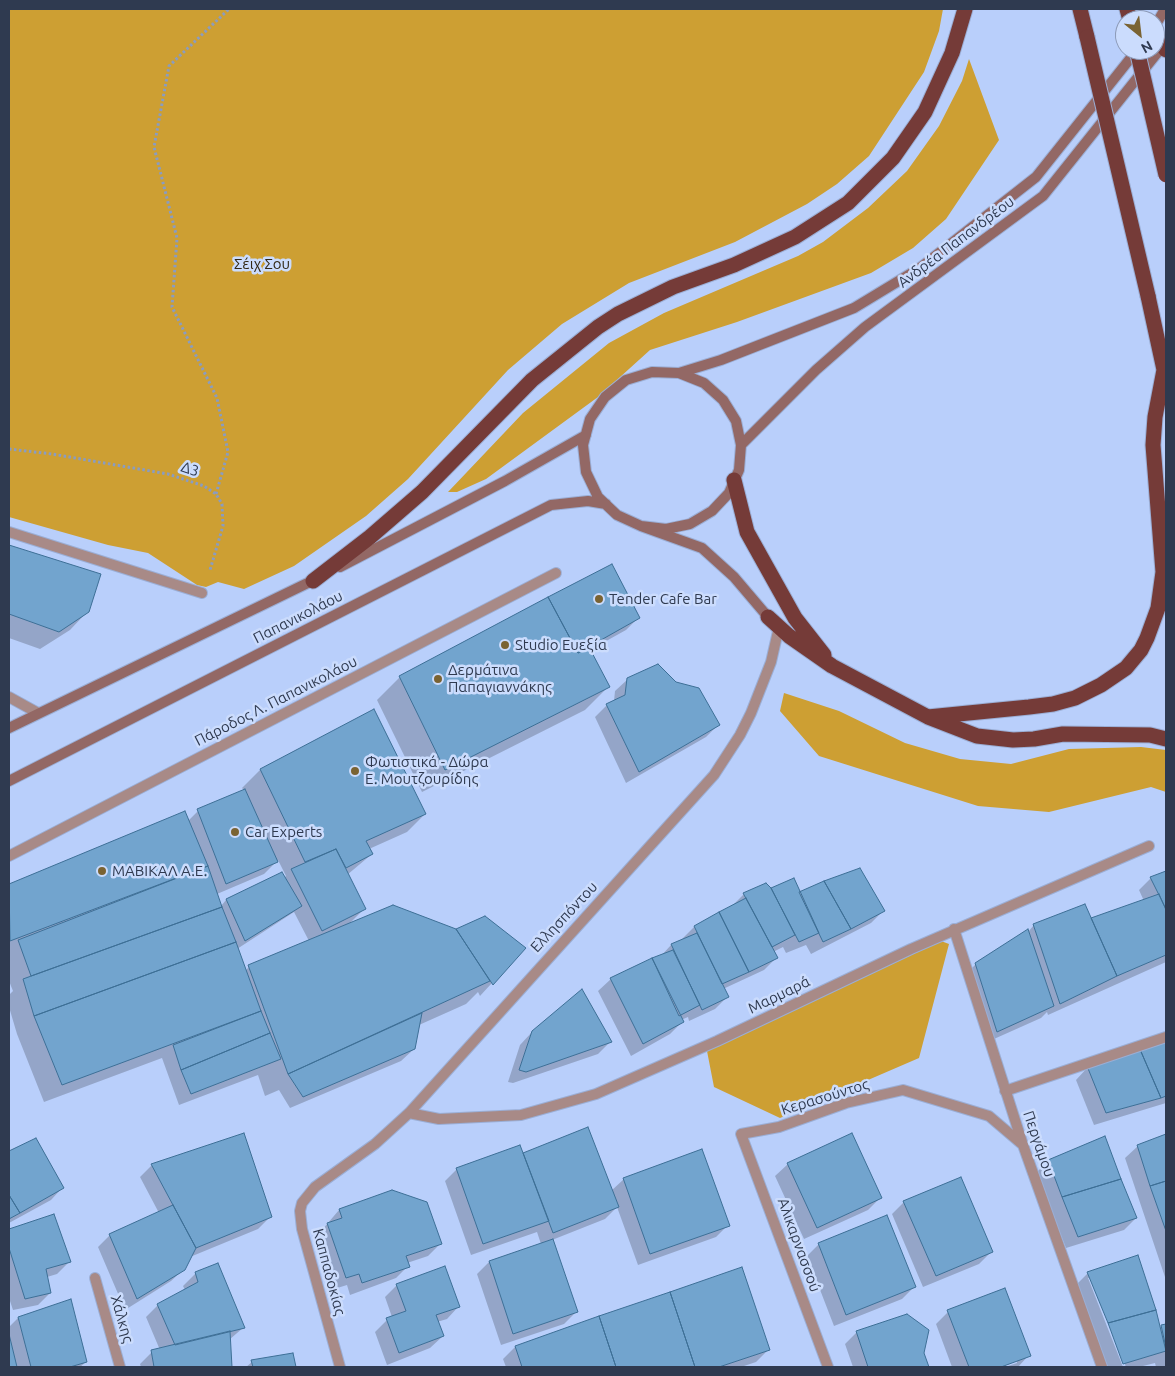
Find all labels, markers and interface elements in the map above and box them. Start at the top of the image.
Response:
north arrow [1115,10,1165,60]
text: N [1138,38,1155,57]
street label: Ανδρέα Παπανδρέου [894,192,1018,292]
park label: Σέιχ Σου [234,255,290,273]
street label: Δ3 [179,458,201,480]
street label: Παπανικολάου [250,587,346,647]
place label: Tender Cafe Bar [609,590,717,608]
marker: Tender Cafe Bar [593,593,605,605]
place label: Studio Ευεξία [515,636,607,654]
marker: Studio Ευεξία [499,639,511,651]
street label: Πάροδος Λ. Παπανικολάου [192,652,360,750]
place label: Δερμάτινα Παπαγιαννάκης [448,661,552,696]
marker: Δερμάτινα Παπαγιαννάκης [432,673,444,685]
place label: Φωτιστικά - Δώρα Ε. Μουτζουρίδης [365,753,488,788]
marker: Φωτιστικά - Δώρα Ε. Μουτζουρίδης [349,765,361,777]
place label: Car Experts [245,823,322,841]
marker: Car Experts [229,826,241,838]
place label: ΜΑΒΙΚΑΛ Α.Ε. [112,862,207,880]
marker: ΜΑΒΙΚΑΛ Α.Ε. [96,865,108,877]
street label: Ελλησπόντου [527,878,601,956]
street label: Μαρμαρά [745,972,813,1018]
street label: Κερασούντος [779,1075,871,1119]
street label: Περγάμου [1019,1109,1059,1179]
street label: Αλικαρνασσού [774,1196,824,1294]
street label: Καππαδοκίας [309,1227,349,1317]
street label: Χάλκης [107,1293,137,1345]

